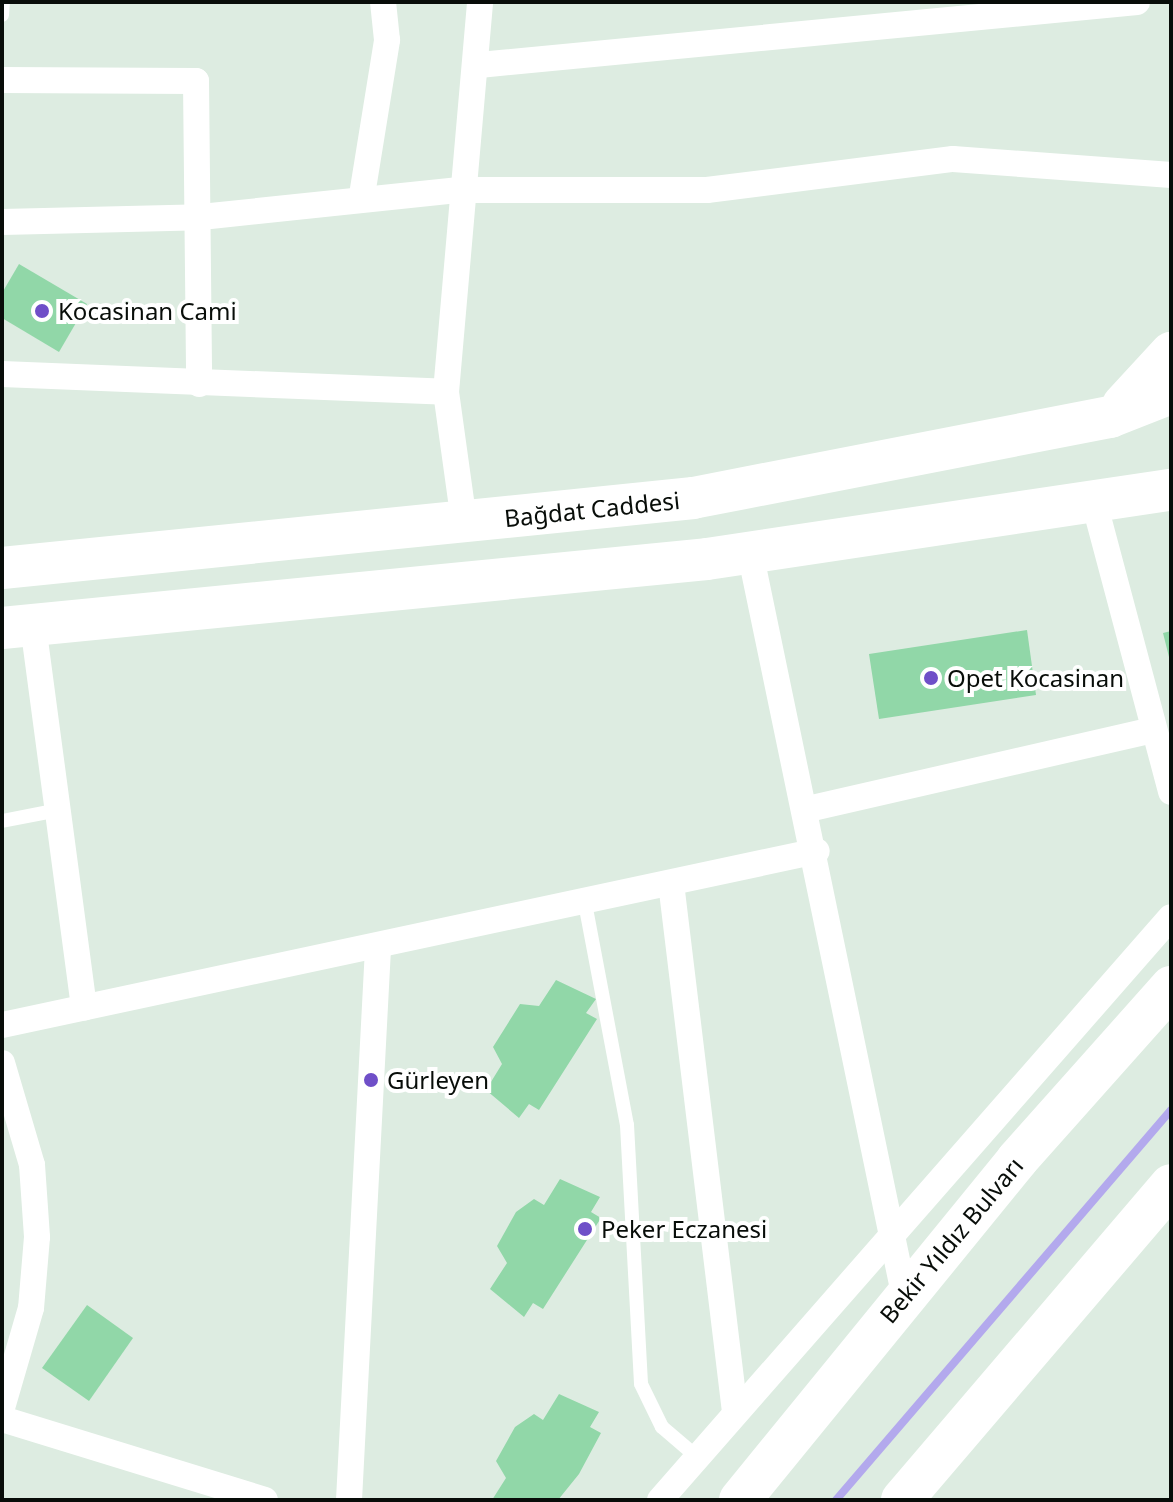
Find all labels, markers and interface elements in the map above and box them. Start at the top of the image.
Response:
place label: Kocasinan Cami [58,297,237,325]
marker: Kocasinan Cami [33,302,51,320]
street label: Bağdat Caddesi [503,485,681,533]
place label: Opet Kocasinan [947,664,1124,692]
marker: Opet Kocasinan [922,669,940,687]
place label: Gürleyen [387,1066,489,1094]
marker: Gürleyen [362,1071,380,1089]
street label: Bekir Yıldız Bulvarı [873,1151,1029,1329]
place label: Peker Eczanesi [601,1215,767,1243]
marker: Peker Eczanesi [576,1220,594,1238]

